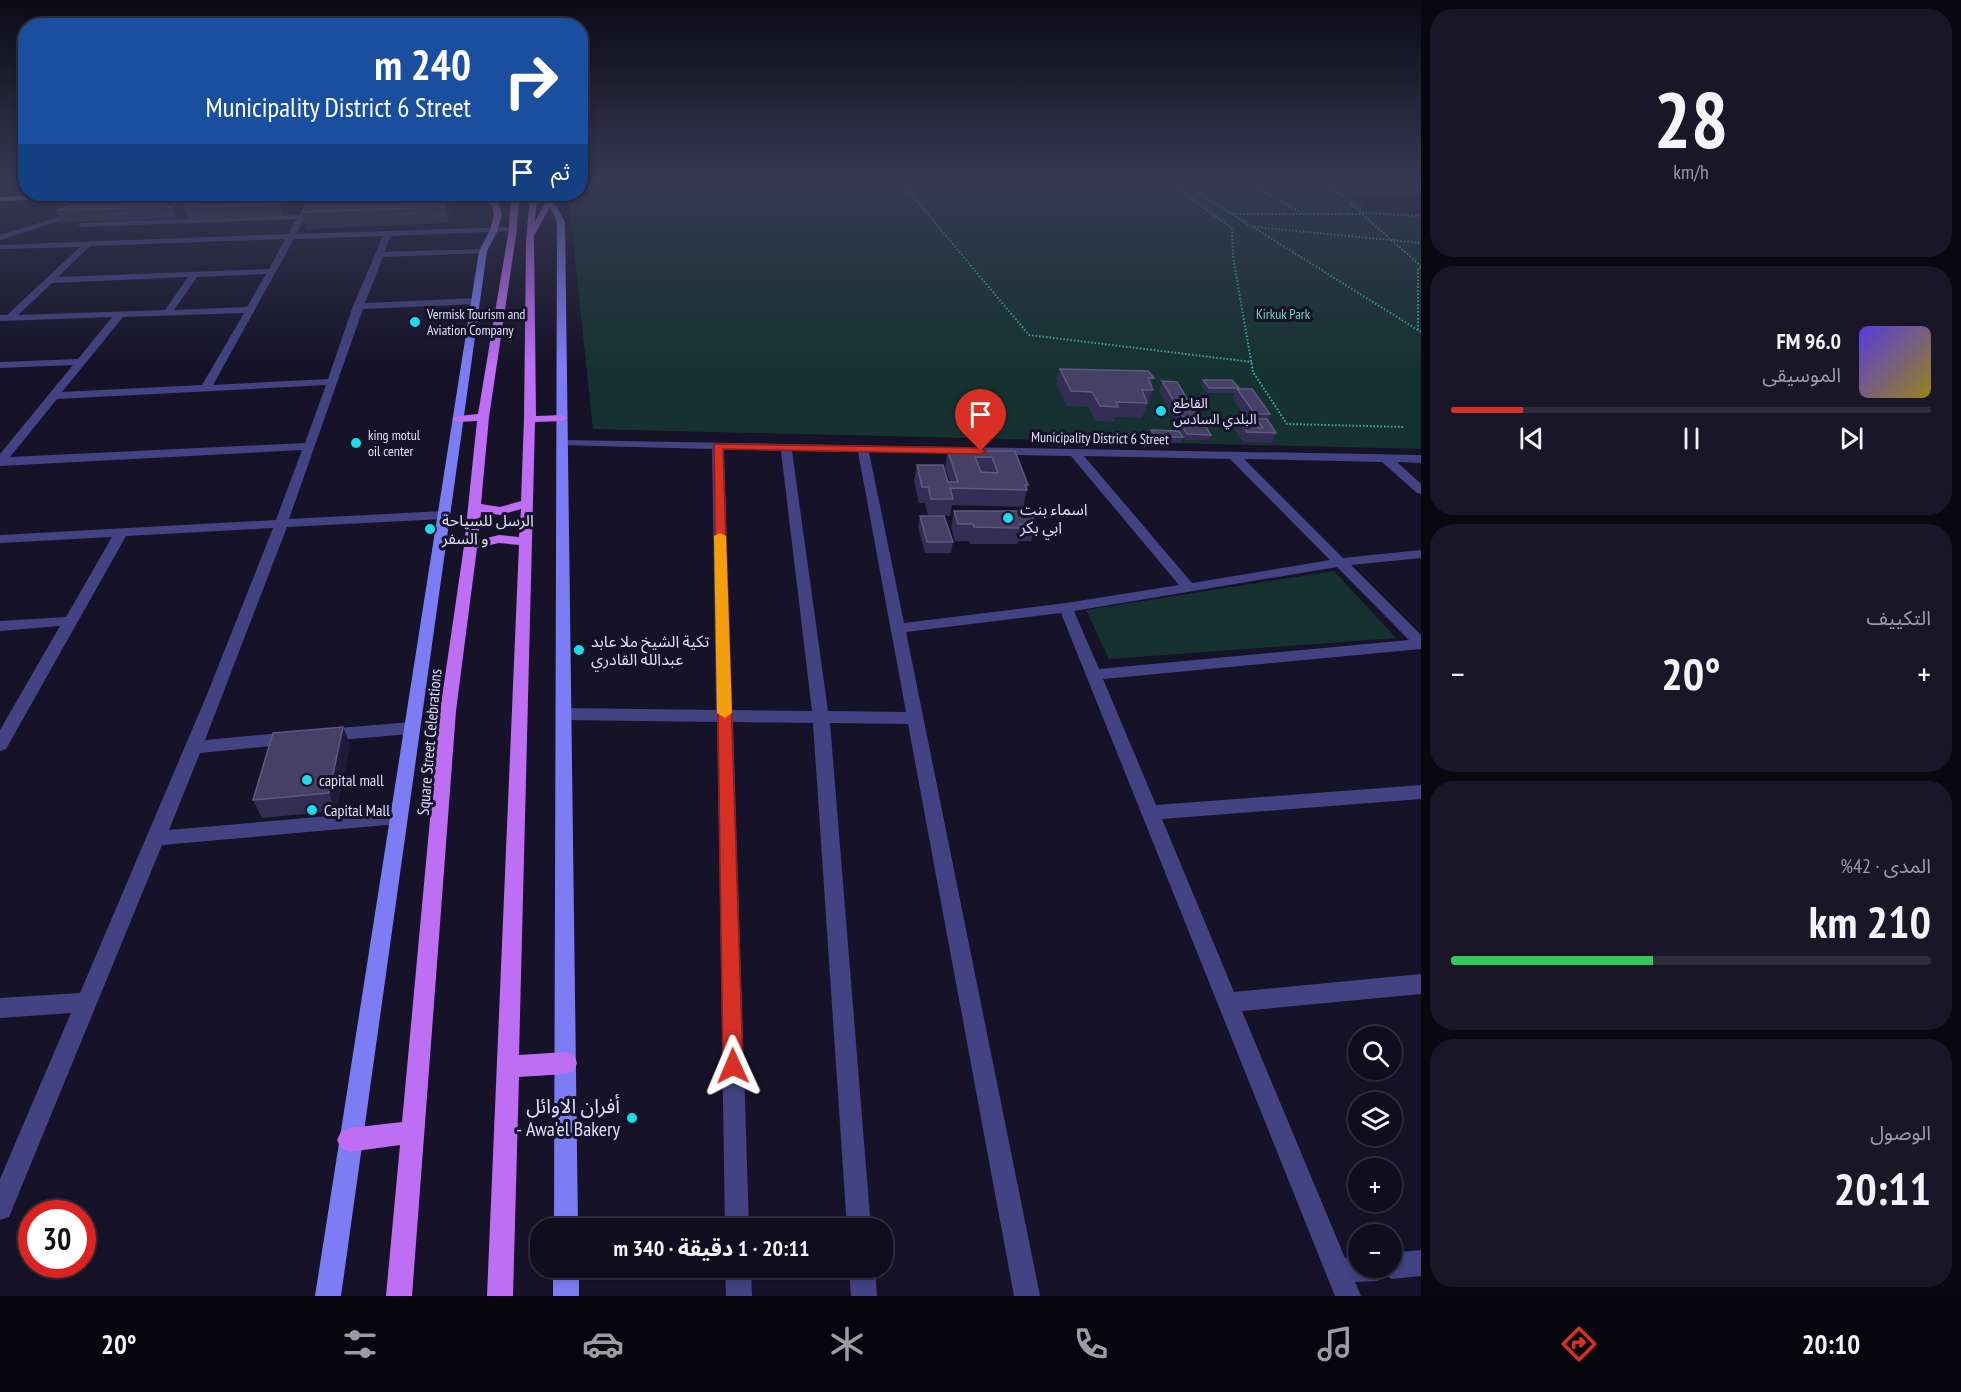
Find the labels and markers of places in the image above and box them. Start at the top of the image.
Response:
place label: Vermisk Tourism and Aviation Company [426,305,525,339]
marker: Vermisk Tourism and Aviation Company [408,315,422,329]
pin [955,389,1006,451]
place label: القاطع البلدي السادس [1173,394,1257,430]
marker: القاطع البلدي السادس [1154,404,1168,418]
place label: king motul oil center [368,426,421,460]
marker: king motul oil center [349,436,363,450]
place label: اسماء بنت ابي بكر [1019,499,1088,540]
place label: الرسل للسياحة و السفر [441,510,534,548]
marker: اسماء بنت ابي بكر [1001,511,1015,525]
marker: الرسل للسياحة و السفر [423,522,437,536]
place label: تكية الشيخ ملا عابد عبدالله القادري [591,631,710,672]
marker: تكية الشيخ ملا عابد عبدالله القادري [572,643,586,657]
place label: capital mall [319,770,384,790]
marker: capital mall [300,773,314,787]
place label: Capital Mall [324,800,390,820]
marker: Capital Mall [305,803,319,817]
place label: أفران الاوائل - Awa'el Bakery [516,1093,620,1142]
marker: أفران الاوائل - Awa'el Bakery [625,1111,639,1125]

